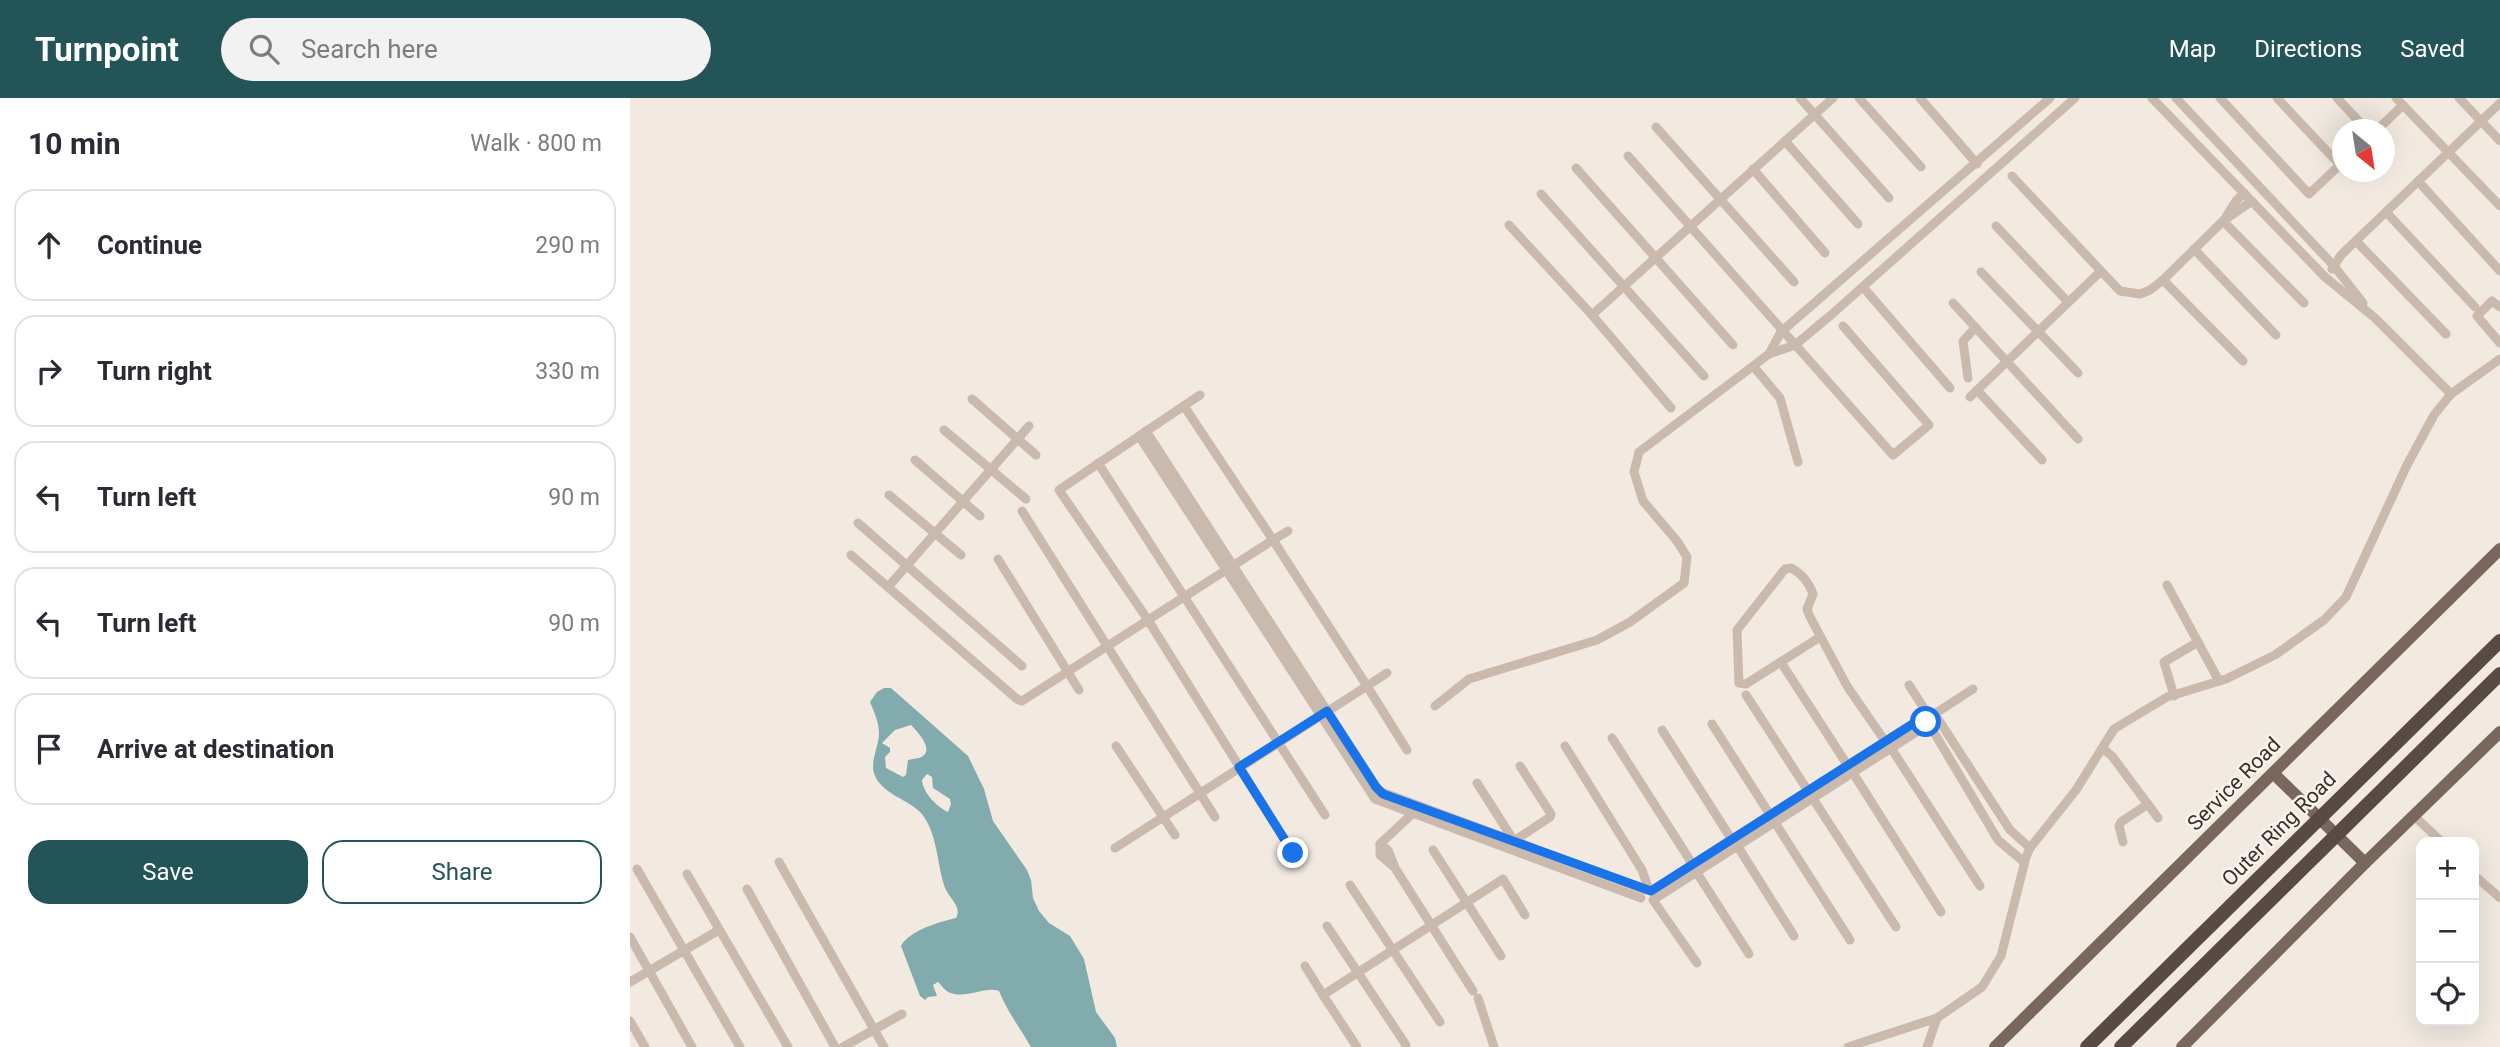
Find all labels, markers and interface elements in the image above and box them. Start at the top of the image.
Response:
search box [221,18,711,81]
text: Turnpoint [35,30,179,69]
icon: search [245,30,283,68]
text: Search here [301,34,438,64]
text: Map [2169,35,2216,63]
text: Directions [2254,35,2362,63]
text: Saved [2400,35,2465,63]
north arrow [2332,119,2395,182]
text: 10 min [28,126,121,161]
text: Walk · 800 m [470,130,602,157]
icon: ahead [30,226,68,264]
text: Continue [97,230,202,260]
text: 290 m [535,232,600,259]
icon: right [30,352,68,390]
text: Turn right [97,356,212,386]
text: 330 m [535,358,600,385]
icon: left [30,478,68,516]
text: Turn left [97,482,196,512]
text: 90 m [548,484,600,511]
icon: left [30,604,68,642]
text: Turn left [97,608,196,638]
text: 90 m [548,610,600,637]
route start [1910,706,1941,737]
icon: arrive [30,730,68,768]
street label: Service Road [2182,732,2286,836]
text: Arrive at destination [97,734,334,764]
street label: Outer Ring Road [2217,767,2341,891]
route end [1277,837,1308,868]
map controls [2416,837,2479,1026]
button: + [2416,837,2479,900]
button: Save [28,840,308,904]
button: Share [322,840,602,904]
button: − [2416,900,2479,963]
button: locate [2416,963,2479,1026]

